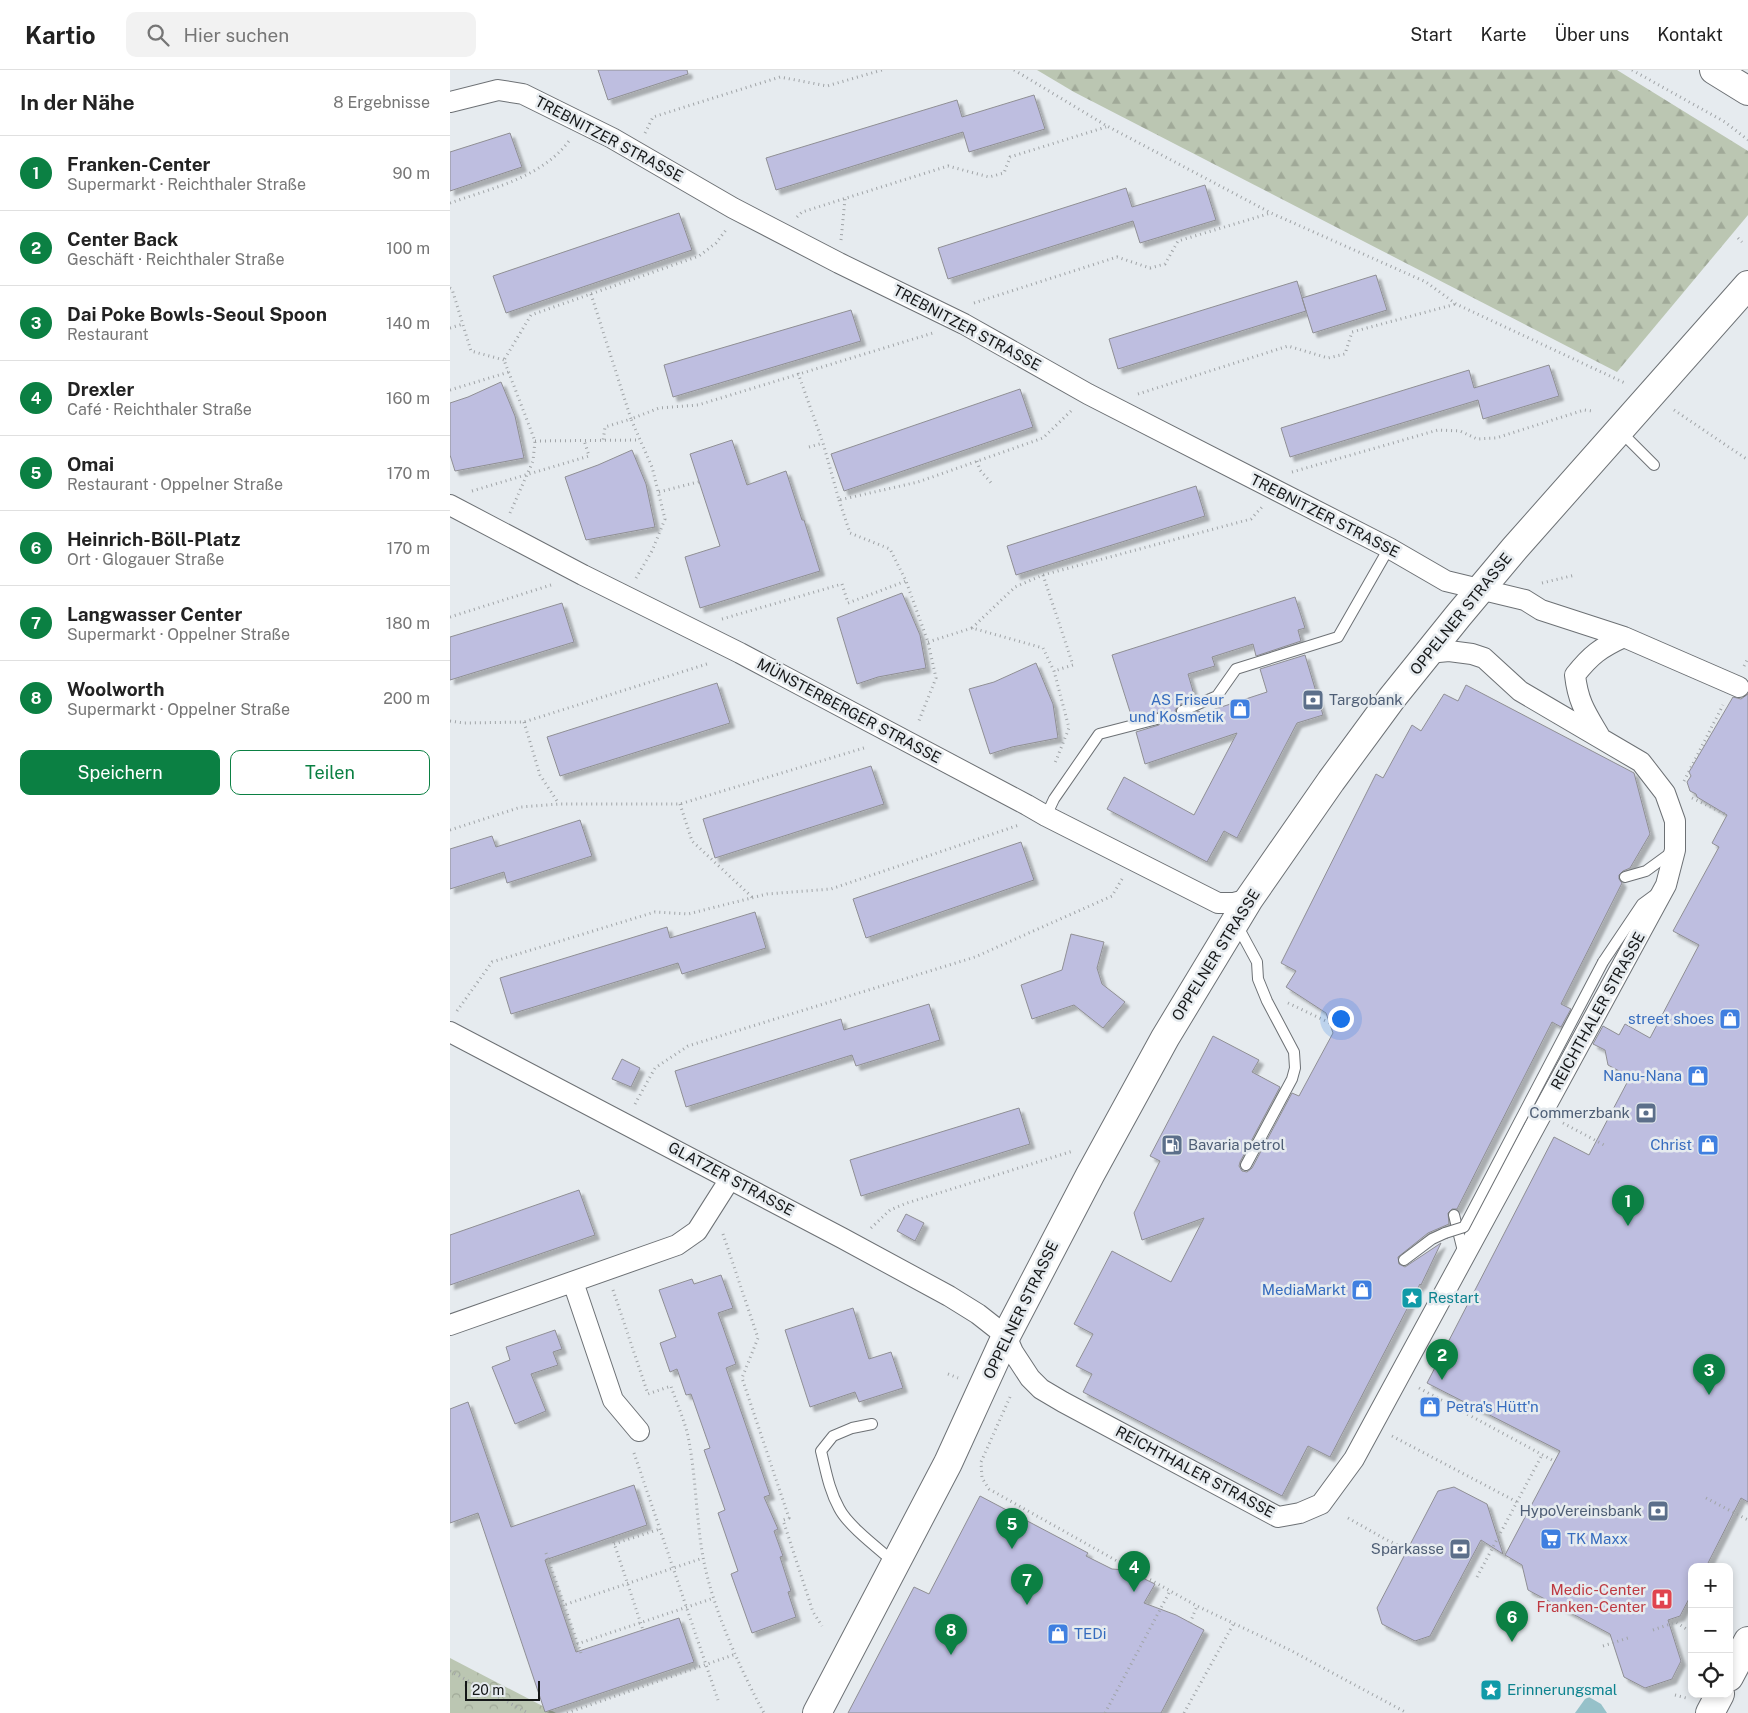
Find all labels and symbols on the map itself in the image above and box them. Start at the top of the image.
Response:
street label: TREBNITZER STRASSE [532,92,686,185]
street label: TREBNITZER STRASSE [890,281,1044,374]
street label: TREBNITZER STRASSE [1248,471,1402,561]
street label: OPPELNER STRASSE [1406,549,1515,678]
street label: MÜNSTERBERGER STRASSE [754,654,945,766]
bank icon: Targobank [1301,688,1325,712]
place label: AS Friseur und Kosmetik [1129,691,1224,725]
place label: Targobank [1329,691,1403,708]
shop icon: AS Friseur und Kosmetik [1228,697,1252,721]
street label: OPPELNER STRASSE [1168,886,1263,1023]
street label: REICHTHALER STRASSE [1547,929,1648,1092]
your location [1328,1006,1354,1032]
shop icon: street shoes [1718,1007,1742,1031]
place label: street shoes [1628,1010,1714,1027]
shop icon: Nanu-Nana [1686,1064,1710,1088]
place label: Nanu-Nana [1603,1067,1682,1084]
bank icon: Commerzbank [1634,1101,1658,1125]
place label: Commerzbank [1529,1104,1630,1121]
fuel station icon: Bavaria petrol [1160,1133,1184,1157]
shop icon: Christ [1696,1133,1720,1157]
place label: Bavaria petrol [1188,1136,1285,1153]
place label: Christ [1650,1136,1692,1153]
street label: GLATZER STRASSE [666,1138,797,1219]
pin: 1 [1612,1185,1644,1226]
street label: OPPELNER STRASSE [980,1238,1061,1382]
shop icon: MediaMarkt [1350,1278,1374,1302]
place label: MediaMarkt [1262,1281,1346,1298]
place icon: Restart [1400,1286,1424,1310]
place label: Restart [1428,1289,1479,1306]
pin: 2 [1426,1339,1458,1380]
pin: 3 [1693,1354,1725,1395]
shop icon: Petra's Hütt'n [1418,1395,1442,1419]
place label: Petra's Hütt'n [1446,1398,1539,1415]
street label: REICHTHALER STRASSE [1113,1422,1278,1521]
bank icon: HypoVereinsbank [1646,1499,1670,1523]
place label: HypoVereinsbank [1519,1502,1642,1519]
pin: 5 [996,1508,1028,1549]
supermarket icon: TK Maxx [1539,1527,1563,1551]
place label: TK Maxx [1567,1530,1628,1547]
bank icon: Sparkasse [1448,1537,1472,1561]
place label: Sparkasse [1371,1540,1444,1557]
pin: 4 [1118,1551,1150,1592]
pin: 7 [1011,1564,1043,1605]
place label: Medic-Center Franken-Center [1537,1581,1646,1615]
hospital icon: Medic-Center Franken-Center [1650,1587,1674,1611]
pin: 6 [1496,1601,1528,1642]
pin: 8 [935,1614,967,1655]
shop icon: TEDi [1046,1622,1070,1646]
place label: TEDi [1074,1625,1106,1642]
scale bar [465,1678,540,1701]
place icon: Erinnerungsmal [1479,1678,1503,1702]
place label: Erinnerungsmal [1507,1681,1617,1698]

